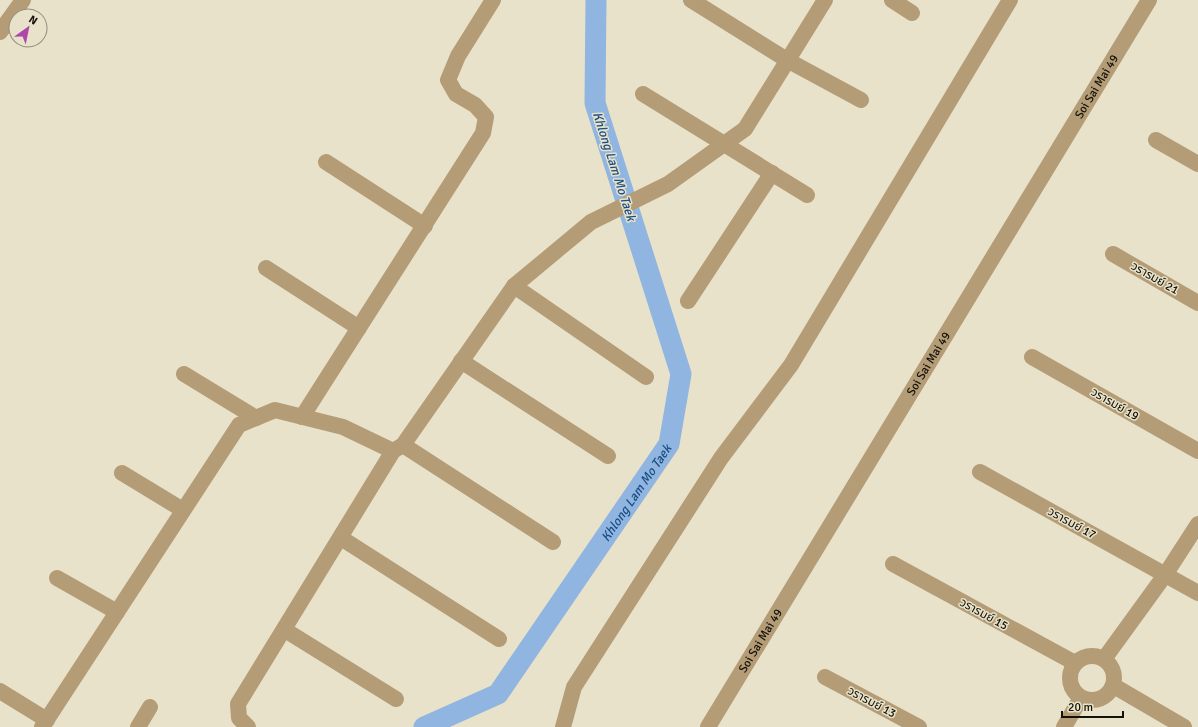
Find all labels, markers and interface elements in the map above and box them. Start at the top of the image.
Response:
north arrow [8,8,48,48]
text: N [26,12,40,28]
street label: Soi Sai Mai 49 [1072,52,1122,122]
water label: Khlong Lam Mo Taek [589,110,640,224]
street label: วรารมย์ 21 [1128,259,1181,298]
street label: Soi Sai Mai 49 [904,329,954,399]
street label: วรารมย์ 19 [1088,385,1141,424]
water label: Khlong Lam Mo Taek [598,440,676,545]
street label: วรารมย์ 17 [1045,504,1098,543]
street label: วรารมย์ 15 [957,595,1010,634]
street label: Soi Sai Mai 49 [736,606,786,676]
street label: วรารมย์ 13 [845,683,899,721]
scale bar [1062,693,1123,719]
text: 20 m [1068,700,1093,715]

